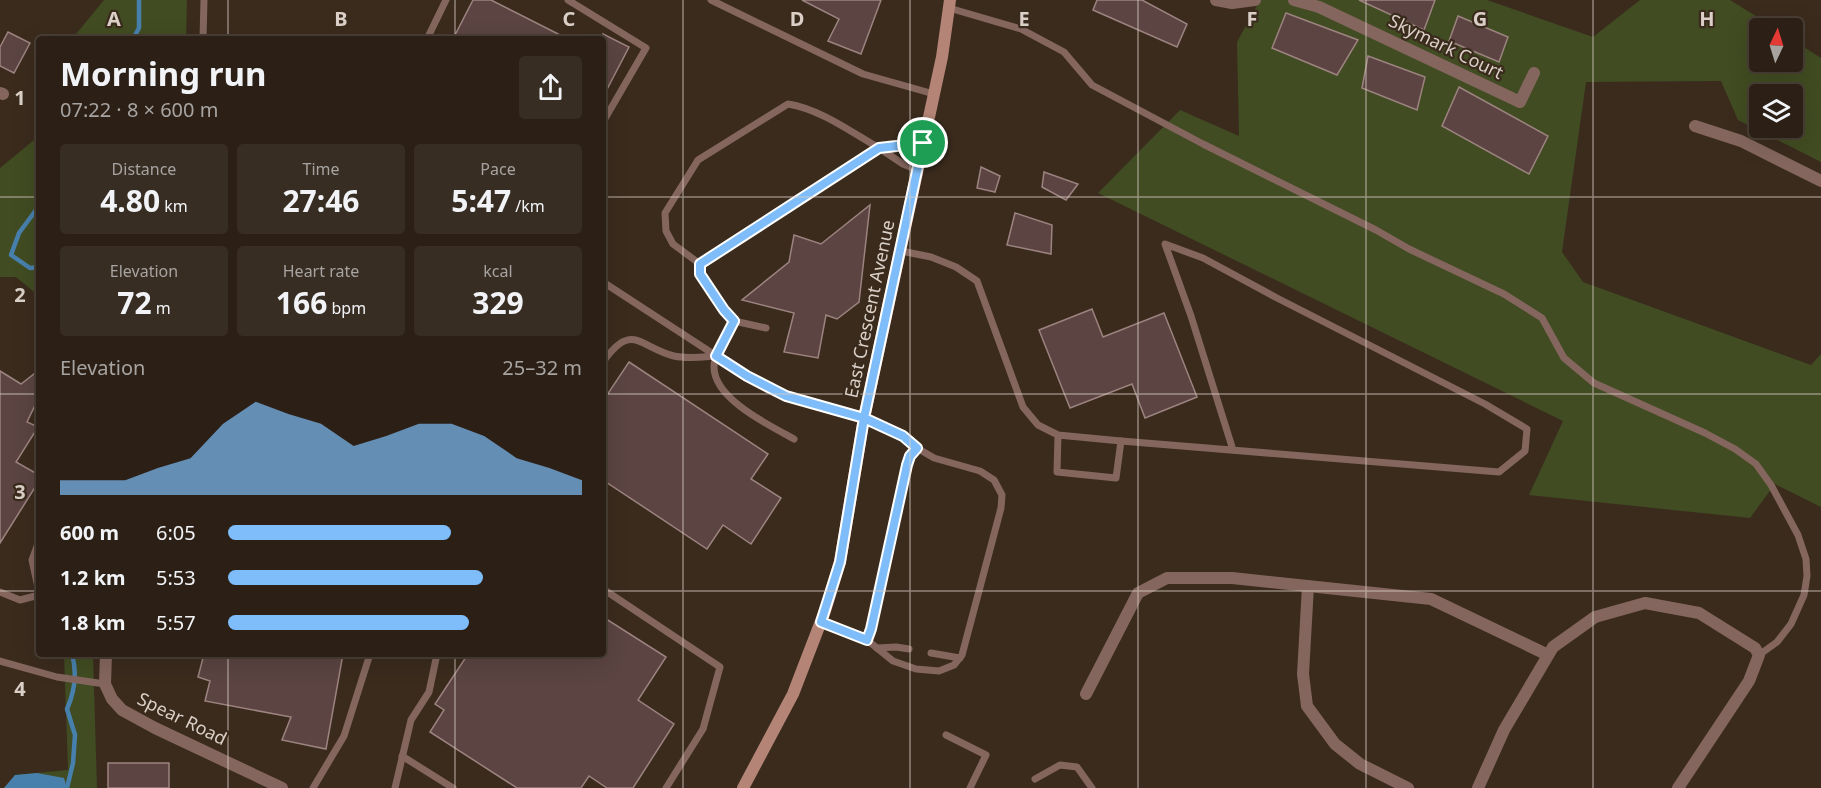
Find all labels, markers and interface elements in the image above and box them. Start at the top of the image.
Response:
text: A [107,5,121,32]
text: B [334,5,348,32]
text: C [563,5,576,32]
text: D [790,5,804,32]
text: E [1018,5,1030,32]
text: F [1247,5,1257,32]
text: G [1473,5,1487,32]
text: H [1699,5,1715,32]
street label: Skymark Court [1385,8,1508,84]
north arrow [1749,18,1803,72]
map controls [1749,18,1803,138]
text: Morning run [60,51,266,96]
button: share [519,56,582,119]
text: 1 [14,84,26,111]
button: layers [1749,84,1803,138]
text: 07:22 · 8 × 600 m [60,96,218,123]
pin [897,117,948,168]
icon: arrive [906,126,939,159]
text: Distance [112,158,176,180]
text: Time [302,158,340,180]
text: Pace [480,158,516,180]
text: 4.80 [100,180,160,221]
text: 27:46 [282,180,360,221]
text: 5:47 [451,180,511,221]
text: km [160,195,188,217]
text: /km [511,195,545,217]
street label: East Crescent Avenue [838,218,900,400]
text: Elevation [110,260,178,282]
text: Heart rate [283,260,359,282]
text: kcal [483,260,513,282]
text: 2 [14,281,26,308]
text: 72 [117,282,152,323]
text: 166 [276,282,327,323]
text: 329 [472,282,524,323]
text: m [152,297,171,319]
text: bpm [327,297,366,319]
text: Elevation [60,354,145,381]
text: 25–32 m [502,354,582,381]
text: 3 [14,478,26,505]
text: 600 m [60,519,119,546]
text: 6:05 [156,519,196,546]
text: 1.2 km [60,564,126,591]
text: 5:53 [156,564,196,591]
text: 1.8 km [60,609,126,636]
text: 5:57 [156,609,196,636]
text: 4 [14,675,26,702]
street label: Spear Road [134,686,231,750]

